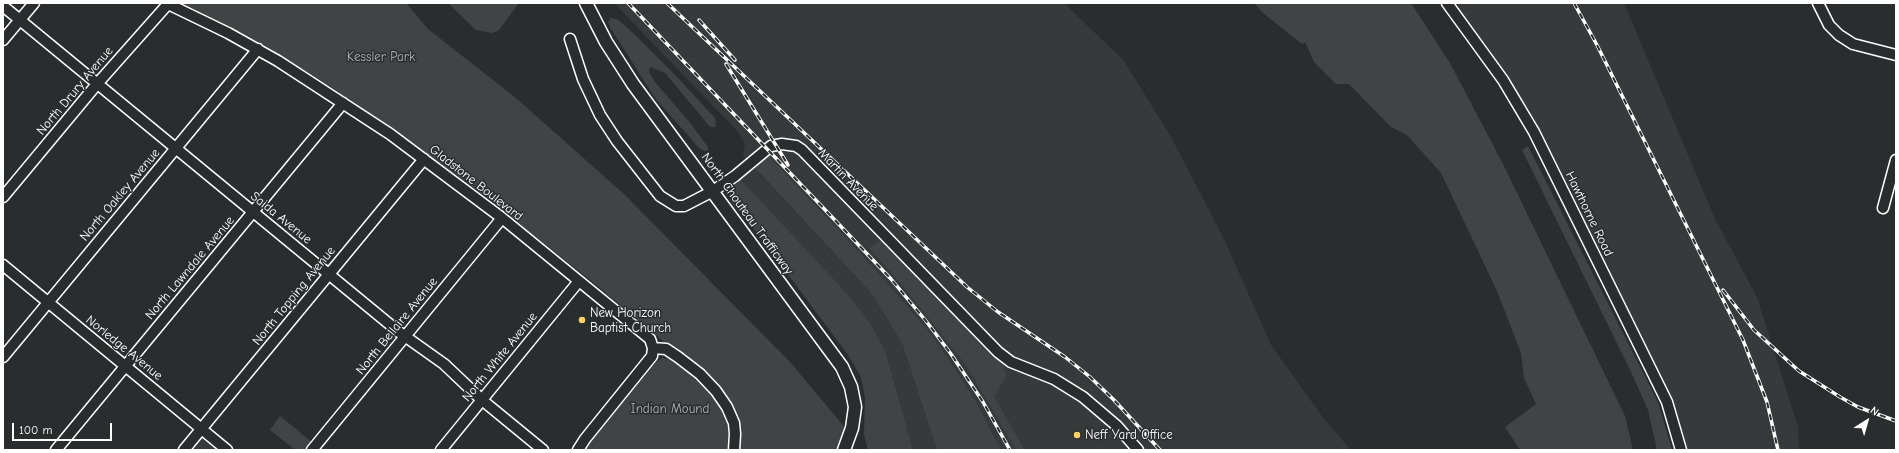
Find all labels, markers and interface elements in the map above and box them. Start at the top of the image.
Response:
street label: North Drury Avenue [34,44,116,138]
park label: Kessler Park [347,49,415,65]
street label: Gladstone Boulevard [426,142,526,224]
street label: North Oakley Avenue [77,146,163,244]
street label: Martin Avenue [814,146,882,214]
street label: North Chouteau Trafficway [698,150,796,278]
street label: Hawthorne Road [1562,169,1616,259]
street label: Saida Avenue [247,189,315,247]
street label: North Lawndale Avenue [142,213,238,323]
street label: North Topping Avenue [249,243,339,349]
street label: North Bellaire Avenue [353,274,441,378]
place label: New Horizon Baptist Church [590,305,671,336]
street label: North White Avenue [459,309,541,405]
street label: Norledge Avenue [82,312,166,384]
marker: New Horizon Baptist Church [577,315,587,325]
park label: Indian Mound [631,401,709,417]
north arrow [1847,401,1887,441]
text: N [1868,404,1881,418]
scale bar [14,415,114,441]
text: 100 m [19,423,52,437]
place label: Neff Yard Office [1085,427,1173,443]
marker: Neff Yard Office [1072,430,1082,440]

